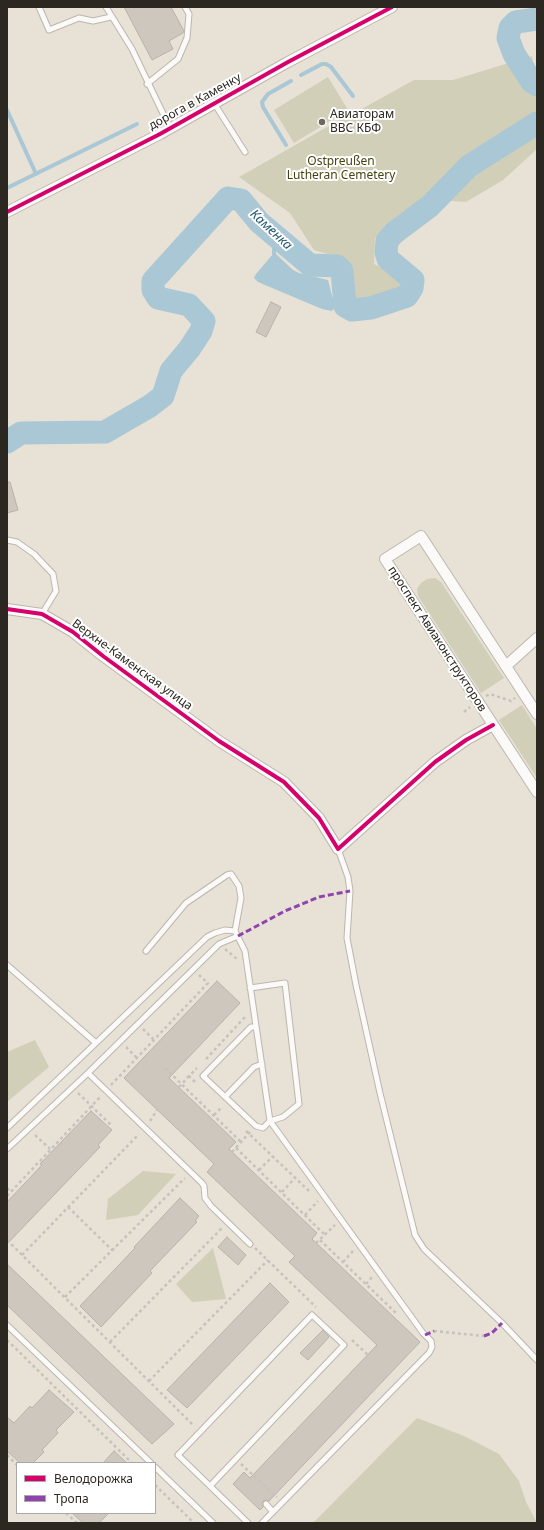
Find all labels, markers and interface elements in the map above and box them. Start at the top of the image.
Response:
street label: дорога в Каменку [146,71,244,133]
place label: Авиаторам ВВС КБФ [330,108,394,136]
marker: Авиаторам ВВС КБФ [317,117,327,127]
park label: Ostpreußen Lutheran Cemetery [287,155,395,183]
water label: Каменка [247,207,295,253]
street label: проспект Авиаконструкторов [385,564,489,714]
street label: Верхне-Каменская улица [69,616,195,714]
legend [16,1462,156,1514]
text: Велодорожка [54,1470,133,1487]
text: Тропа [54,1490,89,1507]

